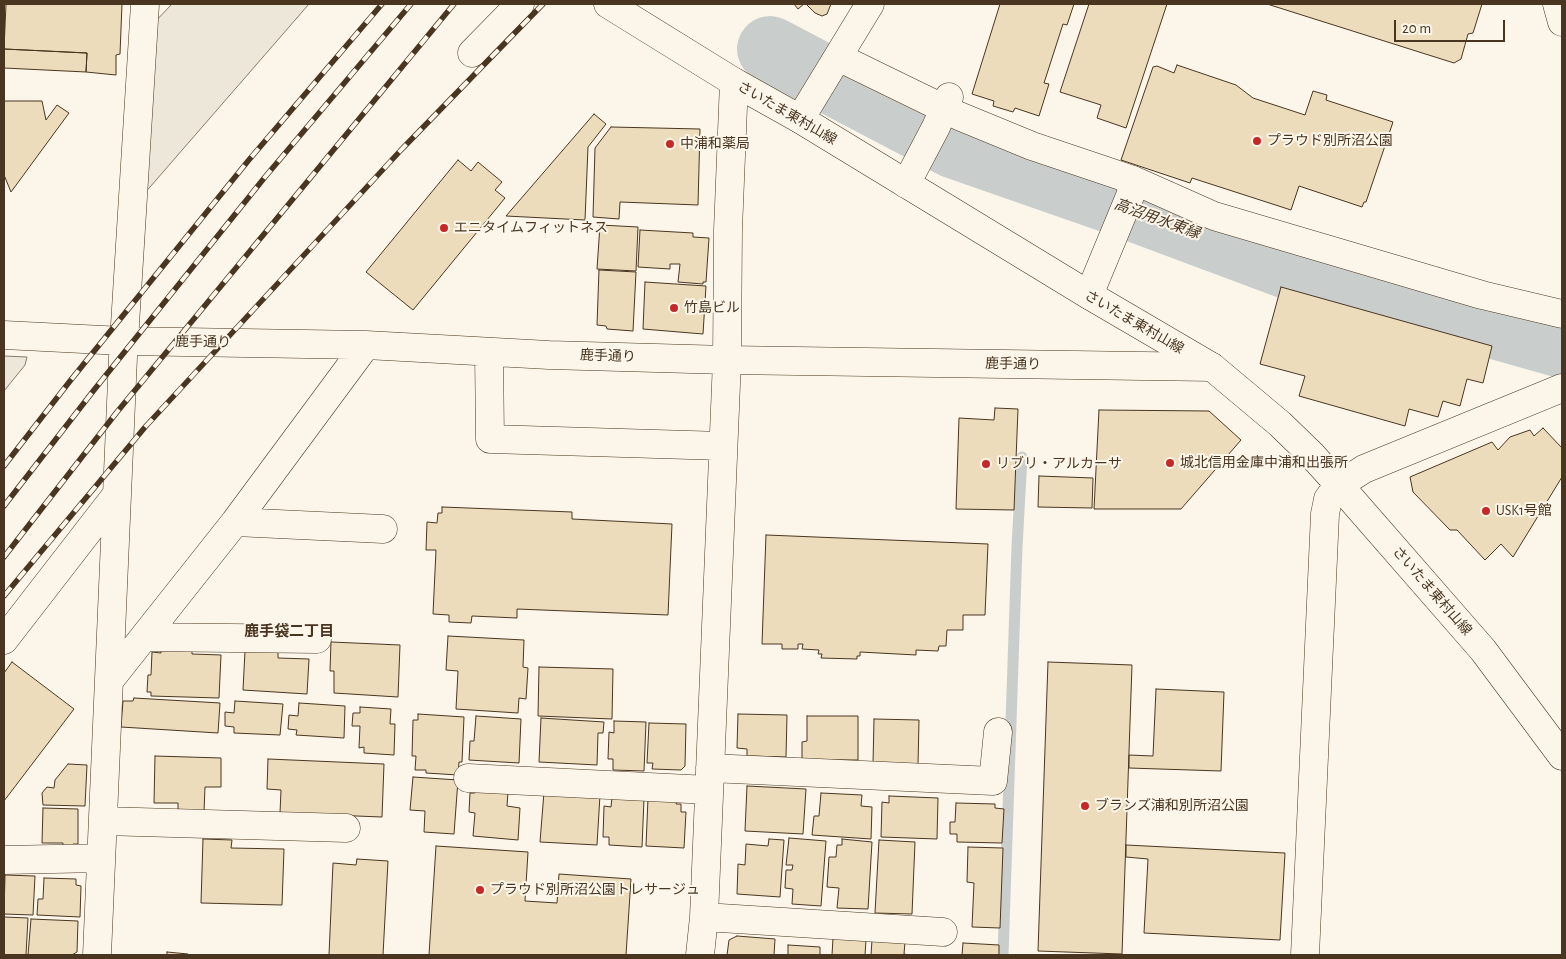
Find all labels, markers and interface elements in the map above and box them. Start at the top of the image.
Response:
scale bar [1396,10,1507,42]
text: 20 m [1402,21,1431,36]
street label: さいたま東村山線 [734,78,840,148]
place label: プラウド別所沼公園 [1267,133,1393,149]
marker: プラウド別所沼公園 [1251,135,1263,147]
place label: 中浦和薬局 [680,136,750,152]
marker: 中浦和薬局 [664,138,676,150]
water label: 高沼用水東縁 [1112,195,1202,243]
place label: エニタイムフィットネス [454,220,608,236]
marker: エニタイムフィットネス [438,222,450,234]
street label: さいたま東村山線 [1081,287,1187,357]
place label: 竹島ビル [684,300,740,316]
marker: 竹島ビル [668,302,680,314]
street label: 鹿手通り [175,333,231,351]
street label: 鹿手通り [580,347,636,365]
street label: 鹿手通り [985,355,1041,373]
place label: 城北信用金庫中浦和出張所 [1180,455,1348,471]
place label: リブリ・アルカーサ [996,456,1122,472]
marker: 城北信用金庫中浦和出張所 [1164,457,1176,469]
marker: リブリ・アルカーサ [980,458,992,470]
place label: USK1号館 [1496,503,1552,519]
marker: USK1号館 [1480,505,1492,517]
street label: さいたま東村山線 [1389,543,1475,639]
district label: 鹿手袋二丁目 [244,622,334,640]
place label: ブランズ浦和別所沼公園 [1095,798,1249,814]
marker: ブランズ浦和別所沼公園 [1079,800,1091,812]
place label: プラウド別所沼公園トレサージュ [490,882,700,898]
marker: プラウド別所沼公園トレサージュ [474,884,486,896]

